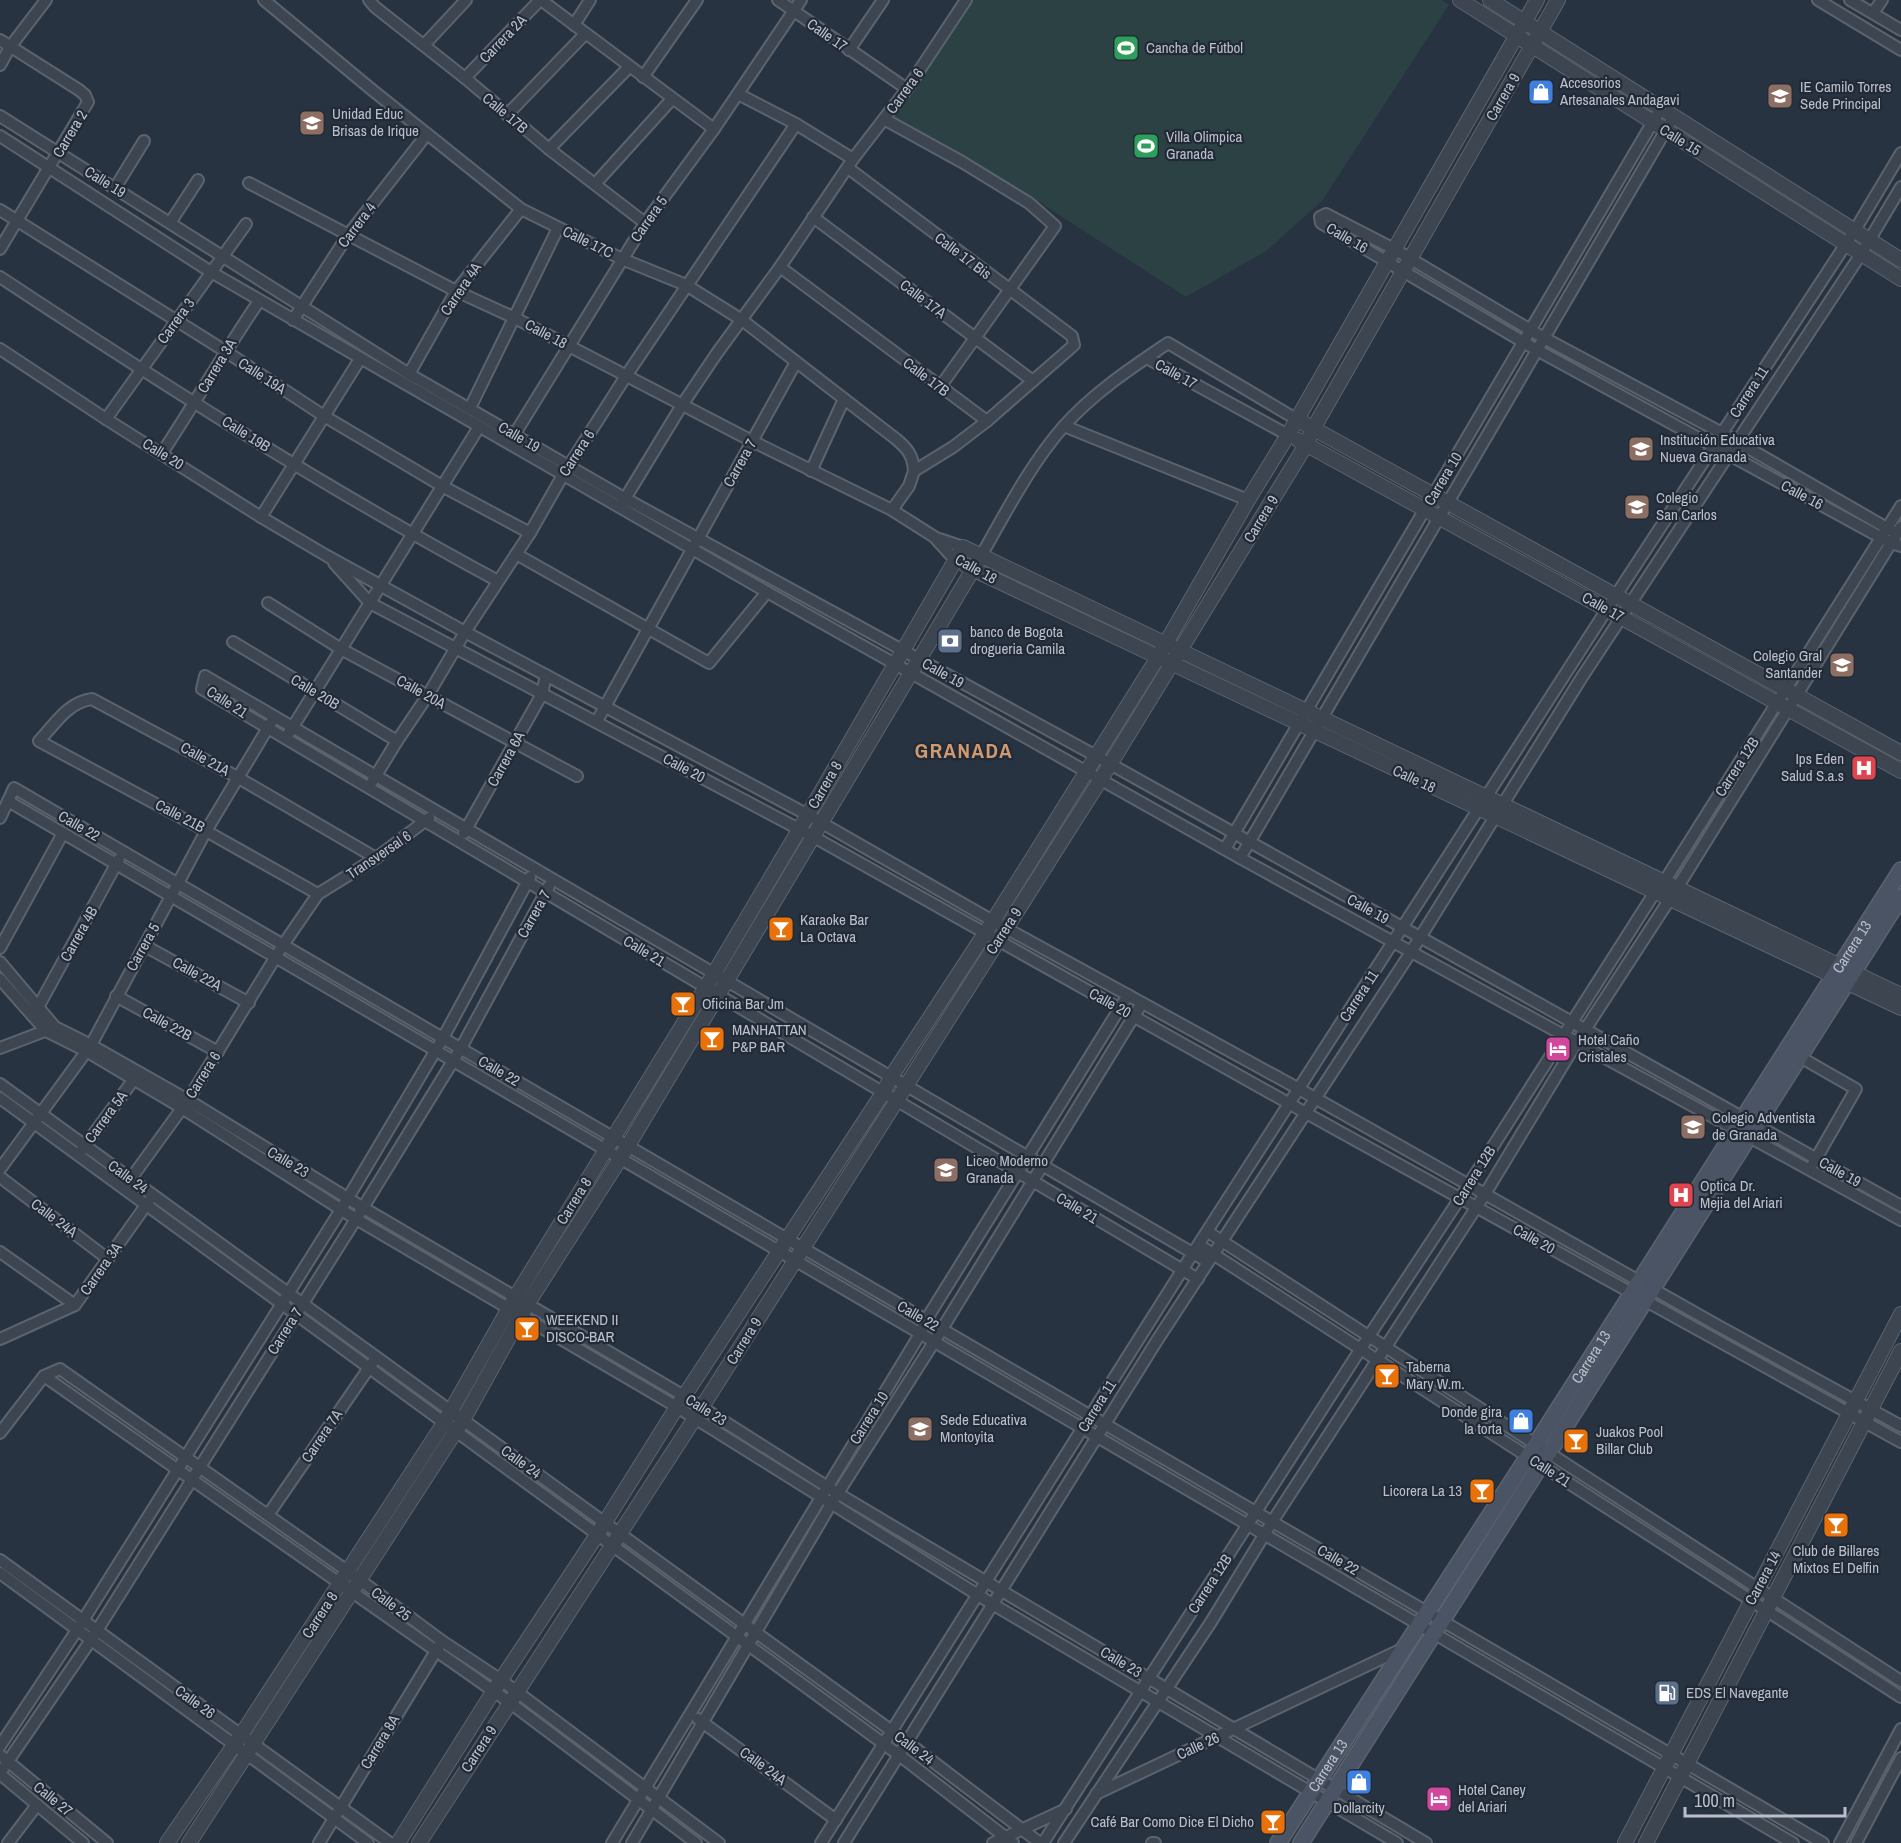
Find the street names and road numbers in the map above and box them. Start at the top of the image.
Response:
street label: Carrera 2A [474,9,532,68]
street label: Calle 17 [803,13,852,56]
street label: Carrera 6 [881,63,928,118]
street label: Carrera 9 [1480,69,1525,124]
street label: Calle 17B [478,87,532,138]
street label: Carrera 2 [47,106,92,161]
street label: Calle 15 [1656,119,1705,161]
street label: Calle 19 [81,161,130,203]
street label: Carrera 5 [625,191,672,246]
street label: Carrera 4 [333,198,381,252]
street label: Calle 16 [1322,217,1372,258]
street label: Calle 17C [559,220,617,263]
street label: Calle 17 Bis [930,227,996,284]
street label: Carrera 4A [435,257,487,320]
street label: Calle 17A [896,274,952,324]
street label: Carrera 3 [152,293,199,348]
street label: Calle 18 [521,314,571,353]
street label: Carrera 3A [192,334,241,397]
street label: Calle 19A [234,352,291,399]
street label: Calle 17B [899,352,954,401]
street label: Calle 17 [1151,353,1201,394]
street label: Carrera 11 [1724,362,1773,422]
street label: Calle 19B [218,411,274,457]
street label: Calle 19 [494,416,544,457]
street label: Carrera 6 [554,425,600,480]
street label: Calle 20 [139,433,188,475]
street label: Carrera 7 [718,435,761,491]
street label: Carrera 10 [1418,448,1467,509]
street label: Calle 16 [1777,475,1827,514]
street label: Carrera 9 [1238,491,1283,546]
street label: Calle 18 [951,548,1001,589]
street label: Calle 17 [1578,586,1628,627]
street label: Calle 19 [918,652,968,693]
street label: Calle 20B [287,669,344,714]
street label: Calle 20A [393,669,450,714]
street label: Calle 21 [203,680,252,723]
street label: Carrera 6A [482,727,530,790]
street label: Carrera 12B [1710,733,1764,801]
street label: Calle 21A [177,736,234,781]
street label: Calle 20 [659,748,709,787]
street label: Carrera 8 [802,757,847,812]
street label: Calle 18 [1389,759,1439,798]
street label: Calle 21B [152,794,209,837]
street label: Calle 22 [54,805,104,846]
street label: Transversal 6 [342,825,415,884]
street label: Carrera 7 [512,886,555,942]
street label: Calle 19 [1343,888,1393,929]
street label: Carrera 4B [55,902,102,965]
street label: Carrera 9 [981,903,1027,958]
street label: Carrera 13 [1827,916,1876,977]
street label: Carrera 5 [121,919,164,975]
street label: Calle 21 [620,930,669,971]
street label: Calle 22A [169,951,226,996]
street label: Carrera 11 [1334,966,1383,1026]
street label: Calle 20 [1085,982,1135,1023]
street label: Calle 22B [139,1001,196,1046]
street label: Carrera 6 [180,1047,225,1102]
street label: Calle 22 [474,1050,524,1091]
street label: Carrera 5A [79,1086,132,1147]
street label: Calle 23 [264,1141,313,1182]
street label: Carrera 12B [1447,1142,1500,1210]
street label: Calle 19 [1815,1151,1865,1192]
street label: Calle 24 [104,1155,153,1198]
street label: Carrera 8 [551,1173,596,1228]
street label: Calle 21 [1053,1187,1102,1228]
street label: Calle 24A [27,1193,83,1243]
street label: Calle 20 [1509,1218,1559,1259]
street label: Carrera 3A [75,1237,127,1299]
street label: Calle 22 [893,1295,943,1336]
street label: Carrera 7 [262,1303,307,1358]
street label: Carrera 9 [721,1313,766,1368]
street label: Carrera 13 [1566,1326,1616,1387]
street label: Carrera 11 [1072,1375,1121,1436]
street label: Carrera 10 [844,1387,893,1448]
street label: Calle 23 [682,1389,731,1431]
street label: Carrera 7A [296,1404,348,1467]
street label: Calle 24 [497,1440,546,1483]
street label: Calle 21 [1526,1449,1575,1492]
street label: Calle 22 [1313,1539,1363,1580]
street label: Carrera 14 [1739,1547,1786,1609]
street label: Carrera 12B [1183,1550,1237,1618]
street label: Calle 25 [367,1582,416,1626]
street label: Carrera 8 [297,1587,343,1642]
street label: Calle 23 [1097,1641,1146,1682]
street label: Calle 26 [171,1680,220,1723]
street label: Carrera 8A [355,1710,404,1773]
street label: Carrera 9 [456,1721,502,1776]
street label: Calle 24 [890,1726,939,1770]
street label: Calle 26 [1173,1726,1223,1765]
street label: Carrera 13 [1303,1735,1352,1796]
street label: Calle 24A [736,1741,792,1790]
street label: Calle 27 [29,1776,78,1821]

